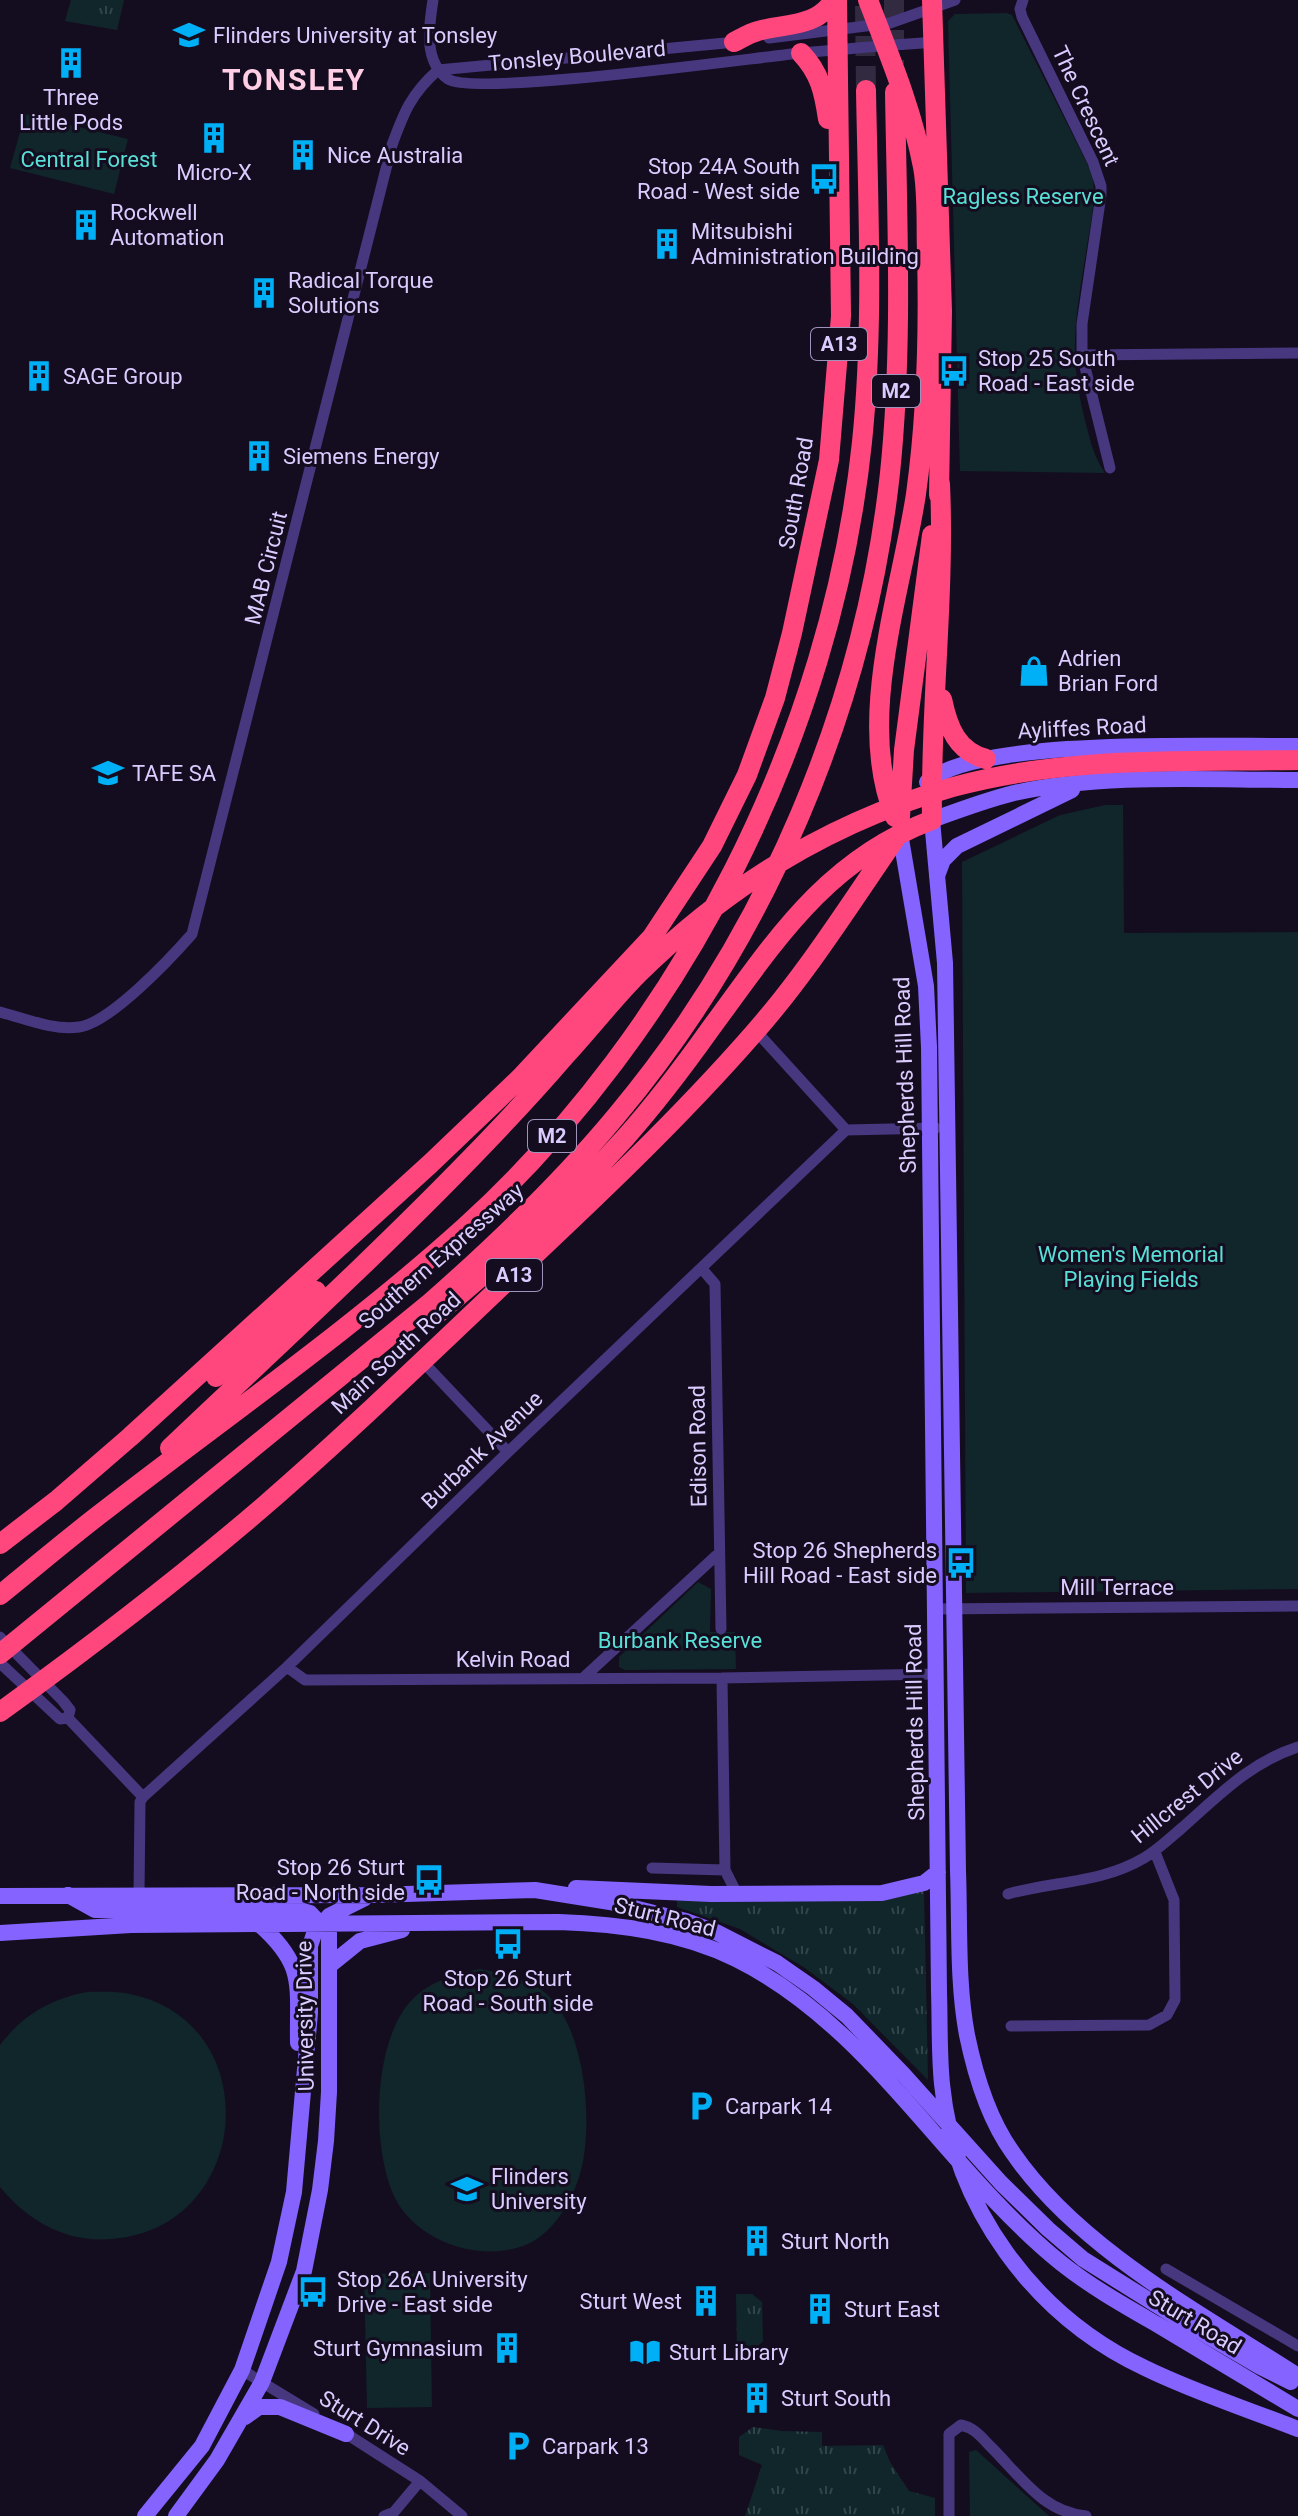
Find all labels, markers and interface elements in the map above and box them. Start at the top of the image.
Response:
school or university icon: Flinders University at Tonsley [172,18,206,52]
place label: Flinders University at Tonsley [213,23,498,48]
street label: Tonsley Boulevard [487,36,667,76]
street label: The Crescent [1047,42,1125,170]
building icon: Three Little Pods [54,46,88,80]
district label: TONSLEY [222,62,366,97]
place label: Three Little Pods [19,85,123,135]
building icon: Micro-X [197,121,231,155]
building icon: Nice Australia [286,138,320,172]
place label: Nice Australia [327,143,463,168]
park label: Central Forest [20,147,158,172]
place label: Stop 24A South Road - West side [637,154,800,204]
place label: Micro-X [176,160,252,185]
bus stop icon: Stop 24A South Road - West side [807,162,841,196]
park label: Ragless Reserve [942,184,1104,209]
place label: Rockwell Automation [110,200,224,250]
building icon: Rockwell Automation [69,208,103,242]
place label: Mitsubishi Administration Building [691,219,919,269]
building icon: Mitsubishi Administration Building [650,227,684,261]
place label: Radical Torque Solutions [288,268,433,318]
building icon: Radical Torque Solutions [247,276,281,310]
road number: A13 [811,328,867,360]
place label: Stop 25 South Road - East side [978,346,1135,396]
bus stop icon: Stop 25 South Road - East side [937,354,971,388]
building icon: SAGE Group [22,359,56,393]
place label: SAGE Group [63,364,183,389]
road number: M2 [872,375,920,407]
street label: South Road [774,435,818,551]
building icon: Siemens Energy [242,439,276,473]
place label: Siemens Energy [283,444,440,469]
street label: MAB Circuit [240,509,292,627]
place label: Adrien Brian Ford [1058,646,1158,696]
shop icon: Adrien Brian Ford [1017,654,1051,688]
street label: Ayliffes Road [1017,712,1147,744]
school or university icon: TAFE SA [91,756,125,790]
place label: TAFE SA [132,761,217,786]
street label: Shepherds Hill Road [889,976,921,1174]
road number: M2 [528,1120,576,1152]
street label: Southern Expressway [354,1177,529,1334]
park label: Women's Memorial Playing Fields [1038,1242,1224,1292]
road number: A13 [486,1259,542,1291]
street label: Main South Road [326,1287,466,1419]
street label: Edison Road [684,1385,712,1507]
street label: Burbank Avenue [416,1386,548,1514]
place label: Stop 26 Shepherds Hill Road - East side [743,1538,937,1588]
bus stop icon: Stop 26 Shepherds Hill Road - East side [944,1546,978,1580]
street label: Mill Terrace [1060,1575,1174,1600]
street label: Shepherds Hill Road [901,1623,929,1821]
park label: Burbank Reserve [598,1628,762,1653]
street label: Kelvin Road [456,1647,570,1672]
street label: Hillcrest Drive [1126,1744,1248,1848]
place label: Stop 26 Sturt Road - North side [236,1855,405,1905]
bus stop icon: Stop 26 Sturt Road - North side [412,1863,446,1897]
street label: Sturt Road [612,1892,718,1942]
bus stop icon: Stop 26 Sturt Road - South side [491,1927,525,1961]
street label: University Drive [291,1940,319,2092]
place label: Stop 26 Sturt Road - South side [423,1966,593,2016]
parking icon: Carpark 14 [684,2089,718,2123]
place label: Carpark 14 [725,2094,832,2119]
place label: Flinders University [491,2164,587,2214]
school or university icon: Flinders University [450,2172,484,2206]
building icon: Sturt North [740,2224,774,2258]
place label: Sturt North [781,2229,890,2254]
place label: Stop 26A University Drive - East side [337,2267,528,2317]
bus stop icon: Stop 26A University Drive - East side [296,2275,330,2309]
building icon: Sturt West [689,2284,723,2318]
street label: Sturt Road [1144,2285,1246,2359]
place label: Sturt West [580,2289,682,2314]
building icon: Sturt East [803,2292,837,2326]
place label: Sturt East [844,2297,940,2322]
building icon: Sturt Gymnasium [490,2331,524,2365]
library icon: Sturt Library [628,2335,662,2369]
place label: Sturt Gymnasium [313,2336,483,2361]
place label: Sturt Library [669,2340,789,2365]
building icon: Sturt South [740,2381,774,2415]
street label: Sturt Drive [315,2385,415,2461]
place label: Sturt South [781,2386,891,2411]
parking icon: Carpark 13 [501,2429,535,2463]
place label: Carpark 13 [542,2434,649,2459]

